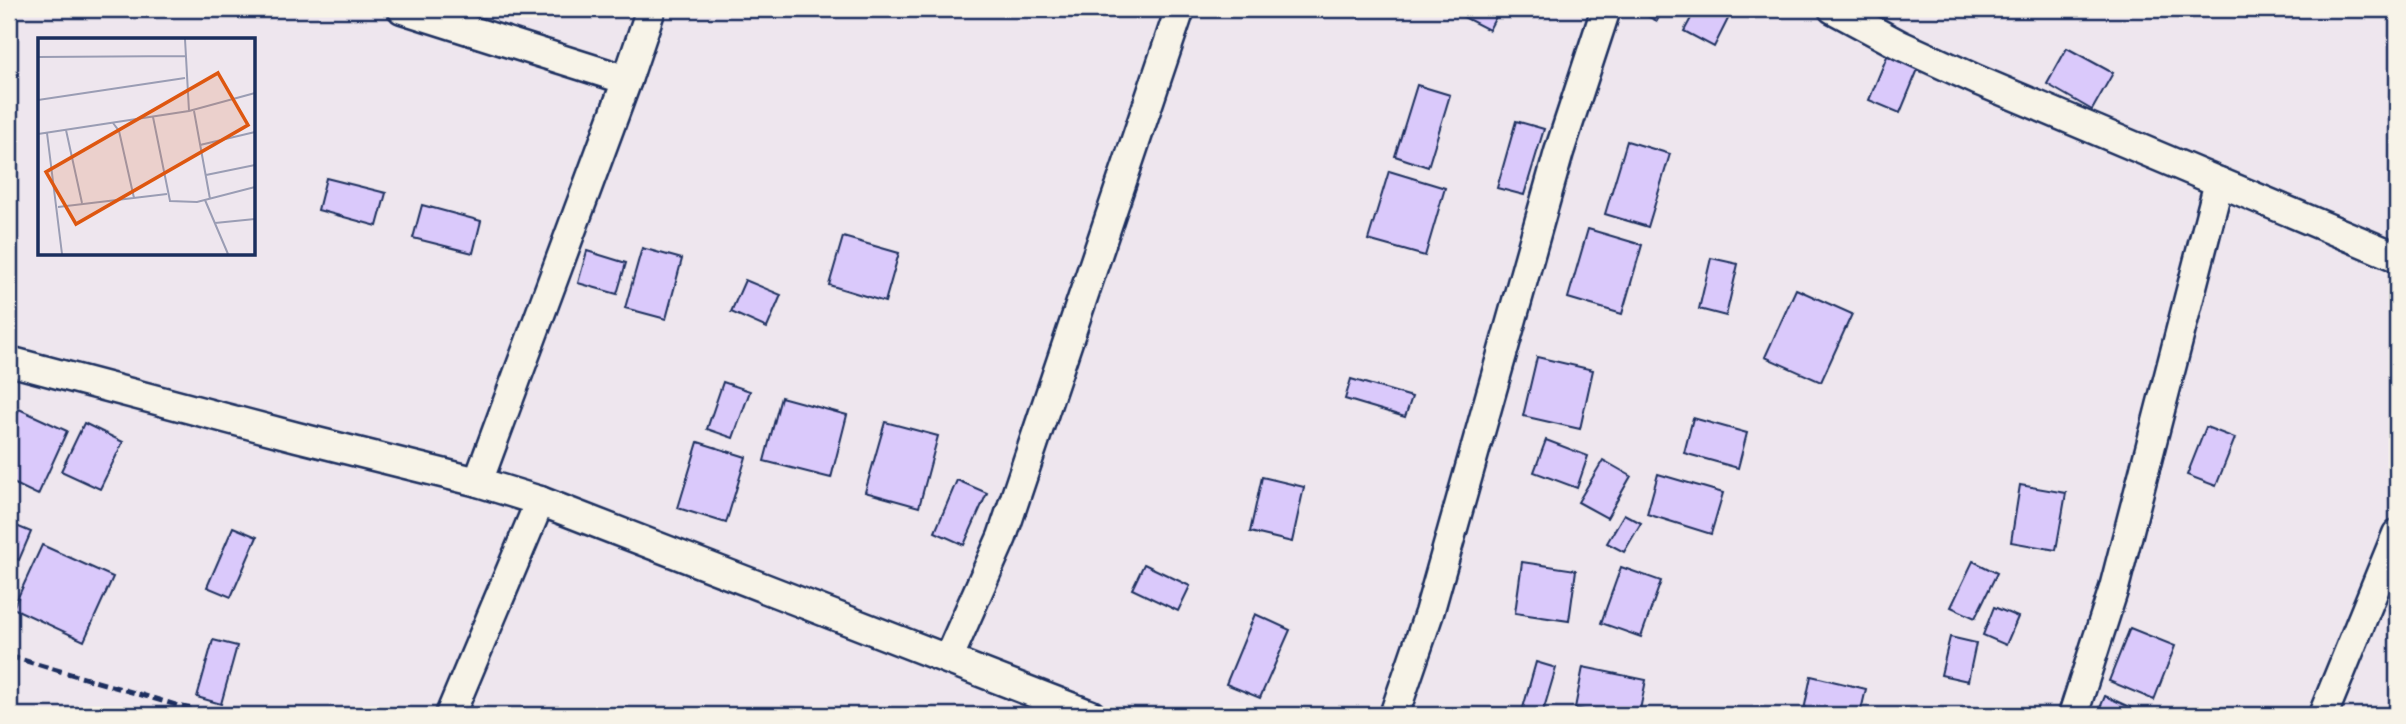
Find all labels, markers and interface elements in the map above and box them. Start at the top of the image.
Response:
inset map [38,38,256,256]

